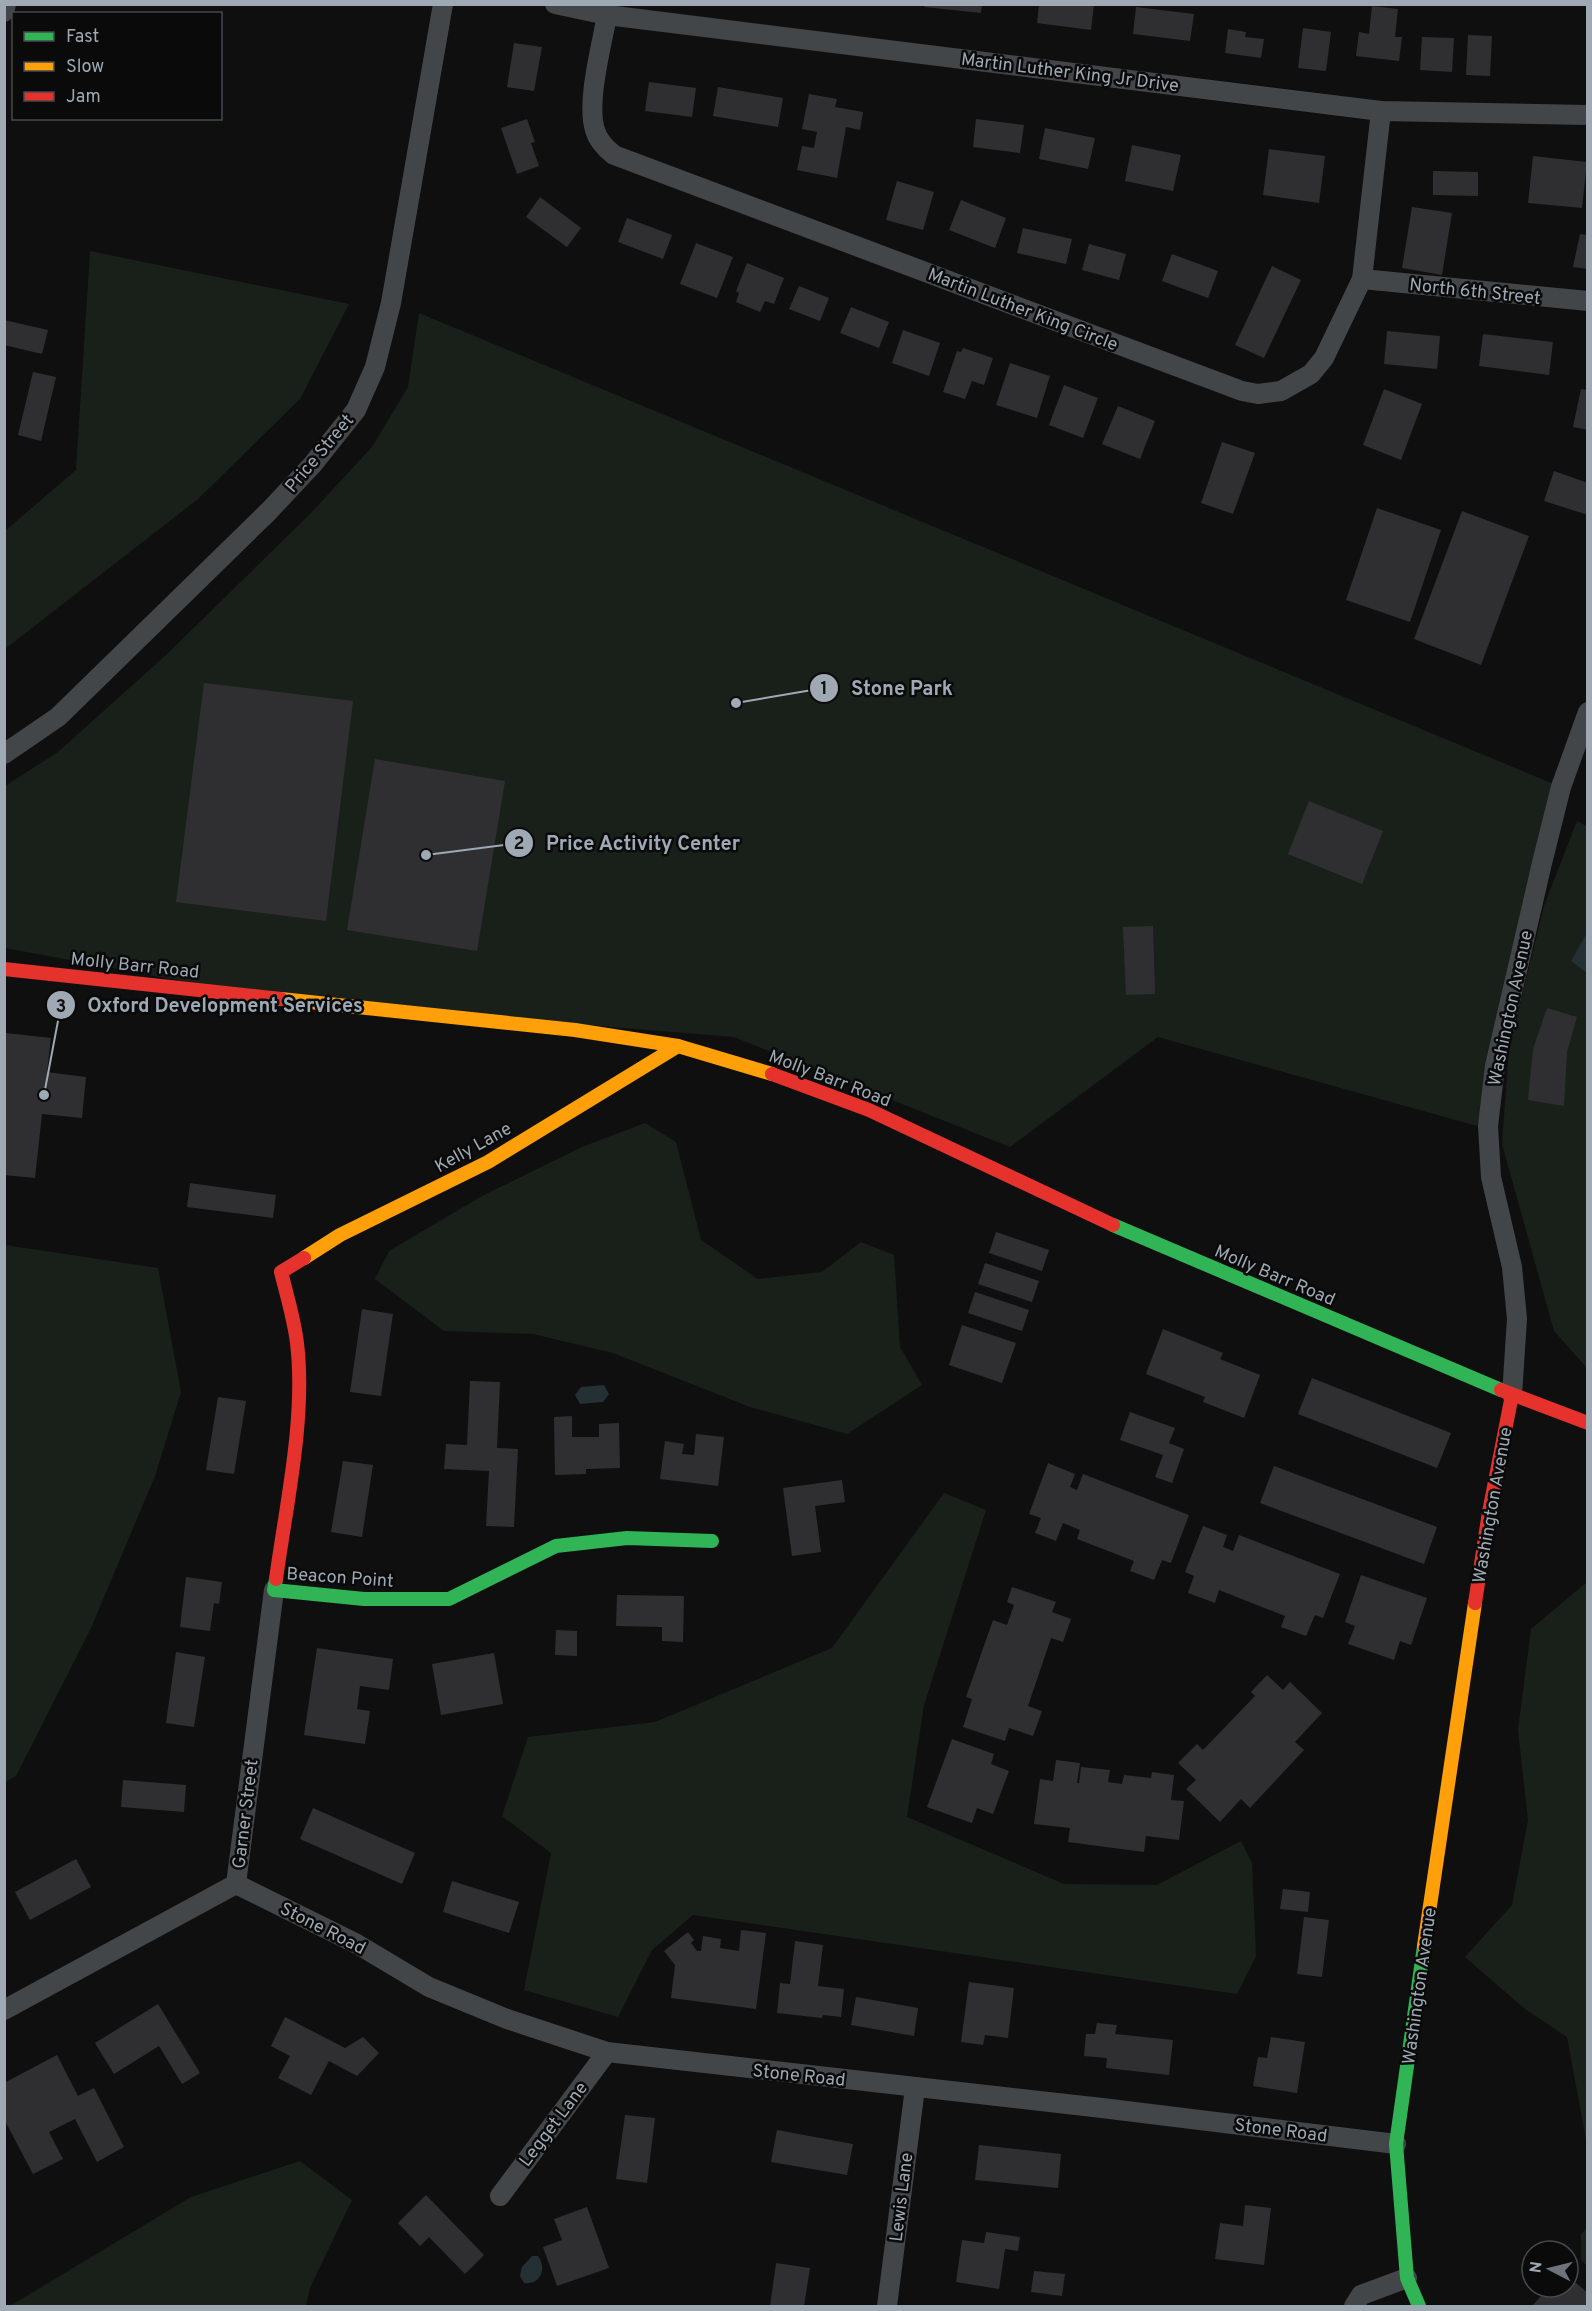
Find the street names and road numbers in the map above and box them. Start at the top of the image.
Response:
street label: Martin Luther King Jr Drive [960,49,1180,98]
street label: Martin Luther King Circle [924,263,1121,357]
street label: North 6th Street [1408,274,1542,311]
street label: Price Street [281,410,360,498]
street label: Washington Avenue [1484,929,1539,1088]
street label: Molly Barr Road [69,948,200,985]
street label: Molly Barr Road [765,1046,894,1113]
street label: Kelly Lane [431,1118,516,1179]
street label: Molly Barr Road [1210,1241,1338,1312]
street label: Washington Avenue [1468,1425,1519,1585]
street label: Beacon Point [285,1563,394,1594]
street label: Garner Street [228,1758,265,1870]
street label: Stone Road [276,1898,369,1961]
street label: Washington Avenue [1398,1906,1443,2066]
street label: Stone Road [751,2060,846,2093]
street label: Legget Lane [515,2078,594,2172]
street label: Stone Road [1233,2114,1328,2149]
street label: Lewis Lane [886,2151,919,2243]

